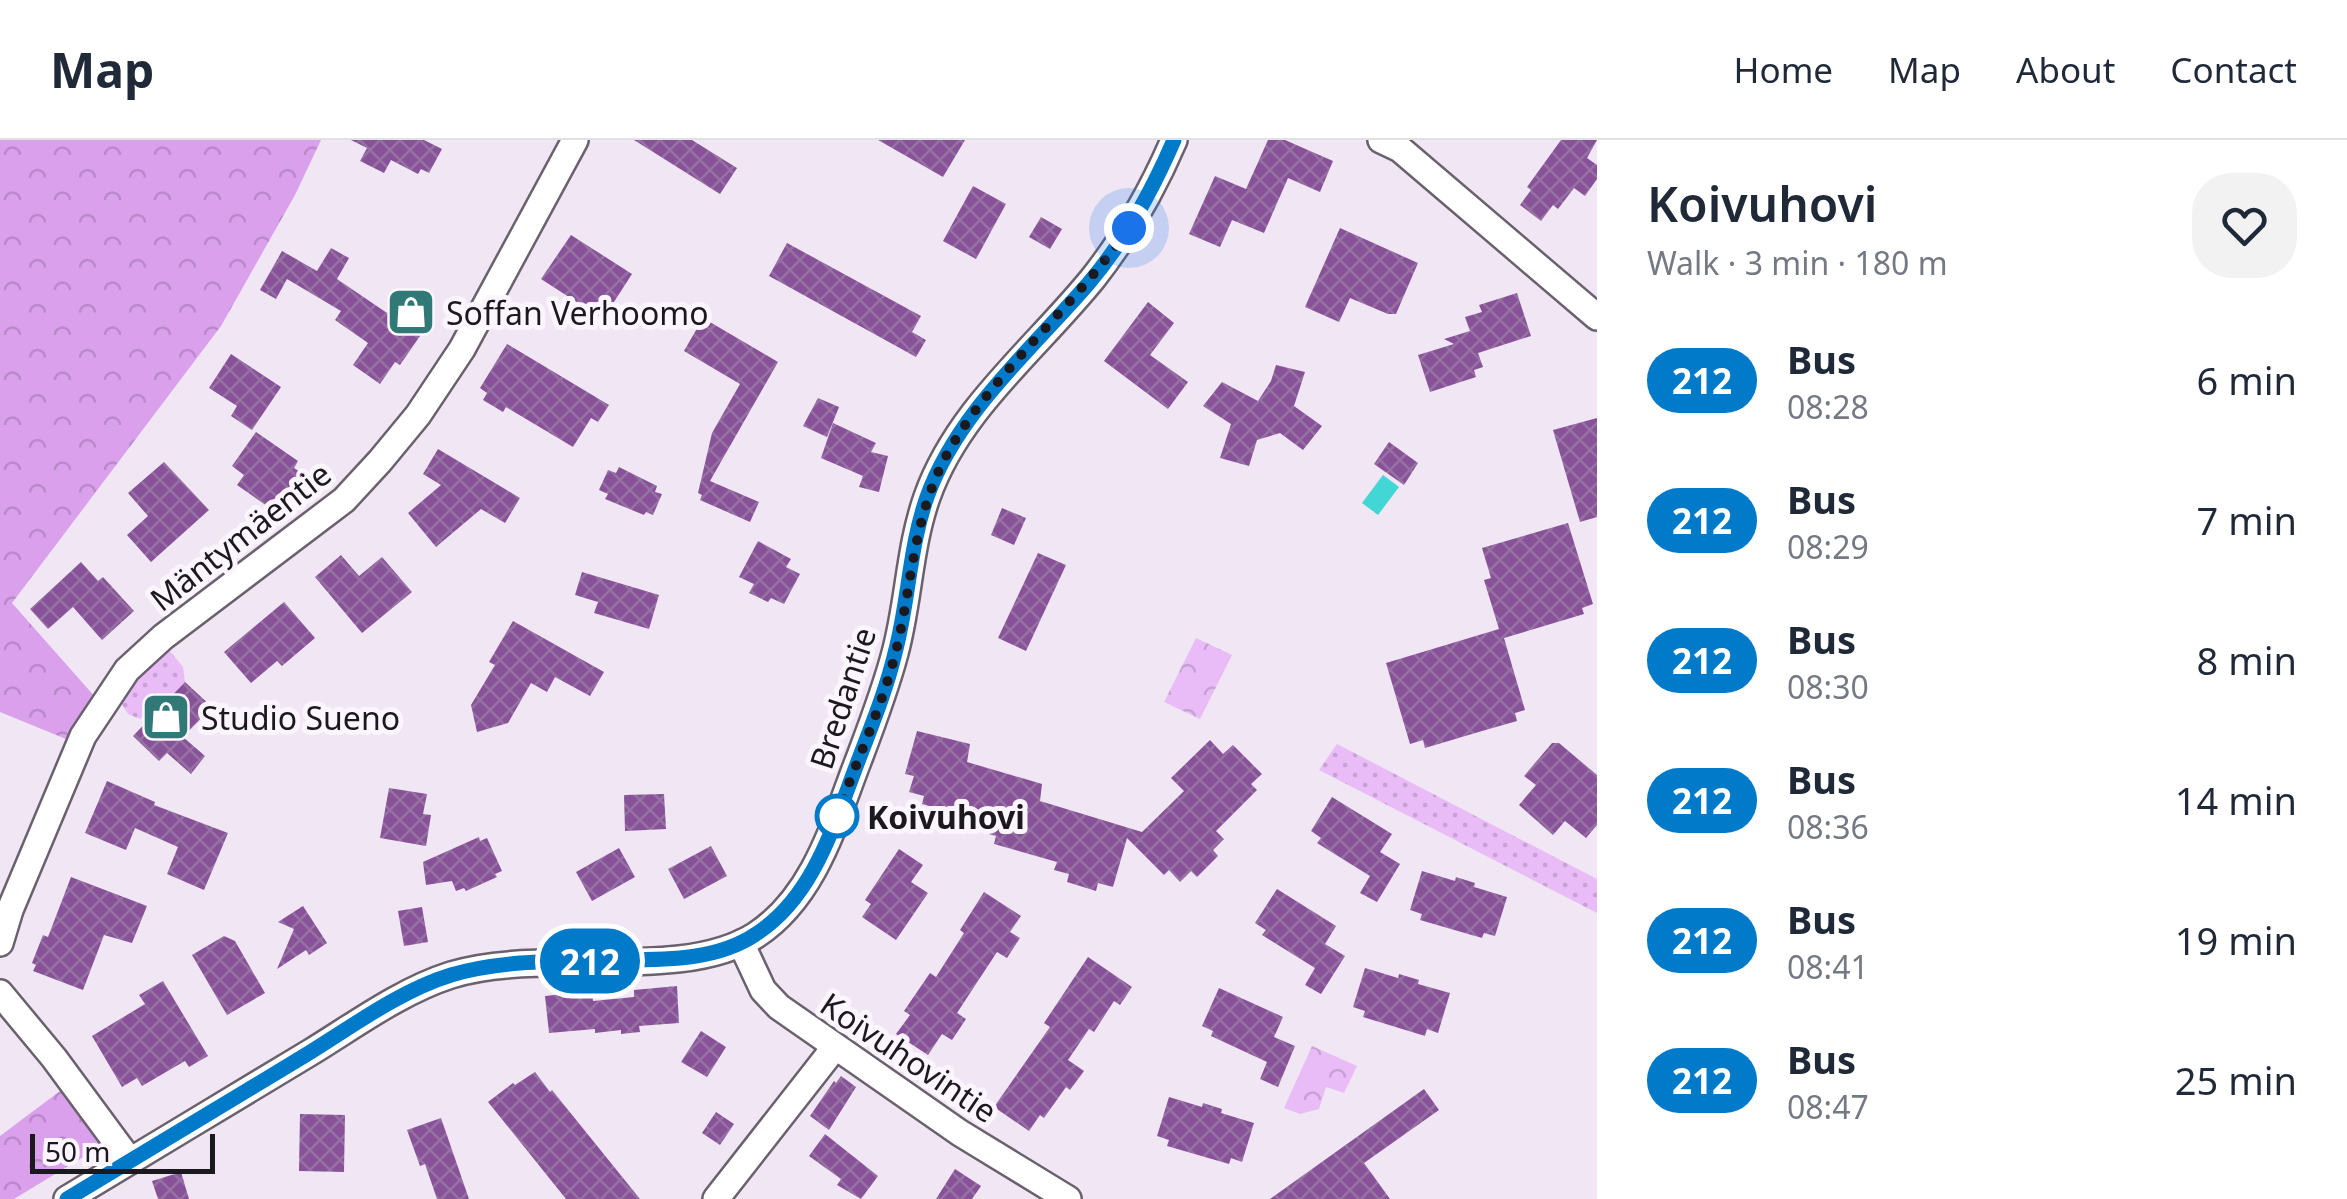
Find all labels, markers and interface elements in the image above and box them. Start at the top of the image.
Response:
text: Map [50,37,154,102]
text: Home [1734,46,1833,93]
text: Map [1888,46,1961,93]
text: About [2016,46,2115,93]
text: Contact [2170,46,2297,93]
text: Koivuhovi [1647,171,1877,236]
button: heart [2192,173,2297,278]
your location [1104,203,1154,253]
text: Walk · 3 min · 180 m [1647,241,1948,284]
shop icon: Soffan Verhoomo [385,286,437,338]
place label: Soffan Verhoomo [446,291,709,334]
text: Bus [1787,333,1856,385]
text: 6 min [2197,354,2297,406]
text: 212 [1672,357,1732,404]
text: 08:28 [1787,385,1869,428]
street label: Mäntymäentie [141,452,339,620]
text: Bus [1787,473,1856,525]
text: 7 min [2197,494,2297,546]
text: 212 [1672,497,1732,544]
text: 08:29 [1787,525,1869,568]
text: Bus [1787,613,1856,665]
street label: Bredantie [799,622,885,774]
text: 8 min [2197,634,2297,686]
text: 212 [1672,637,1732,684]
text: 08:30 [1787,665,1869,708]
shop icon: Studio Sueno [140,691,192,743]
place label: Studio Sueno [201,696,400,739]
text: Bus [1787,753,1856,805]
text: 14 min [2175,774,2297,826]
text: 212 [1672,777,1732,824]
marker: Koivuhovi [816,795,858,837]
place label: Koivuhovi [867,795,1025,838]
text: 08:36 [1787,805,1869,848]
text: Bus [1787,893,1856,945]
text: 19 min [2175,914,2297,966]
text: 212 [1672,917,1732,964]
line badge: 212 [532,928,648,994]
text: 212 [560,938,620,985]
text: 08:41 [1787,945,1869,988]
street label: Koivuhovintie [812,982,1006,1132]
text: Bus [1787,1033,1856,1085]
text: 25 min [2175,1054,2297,1106]
text: 212 [1672,1057,1732,1104]
text: 08:47 [1787,1085,1869,1128]
scale bar [30,1129,215,1174]
text: 50 m [45,1132,111,1170]

